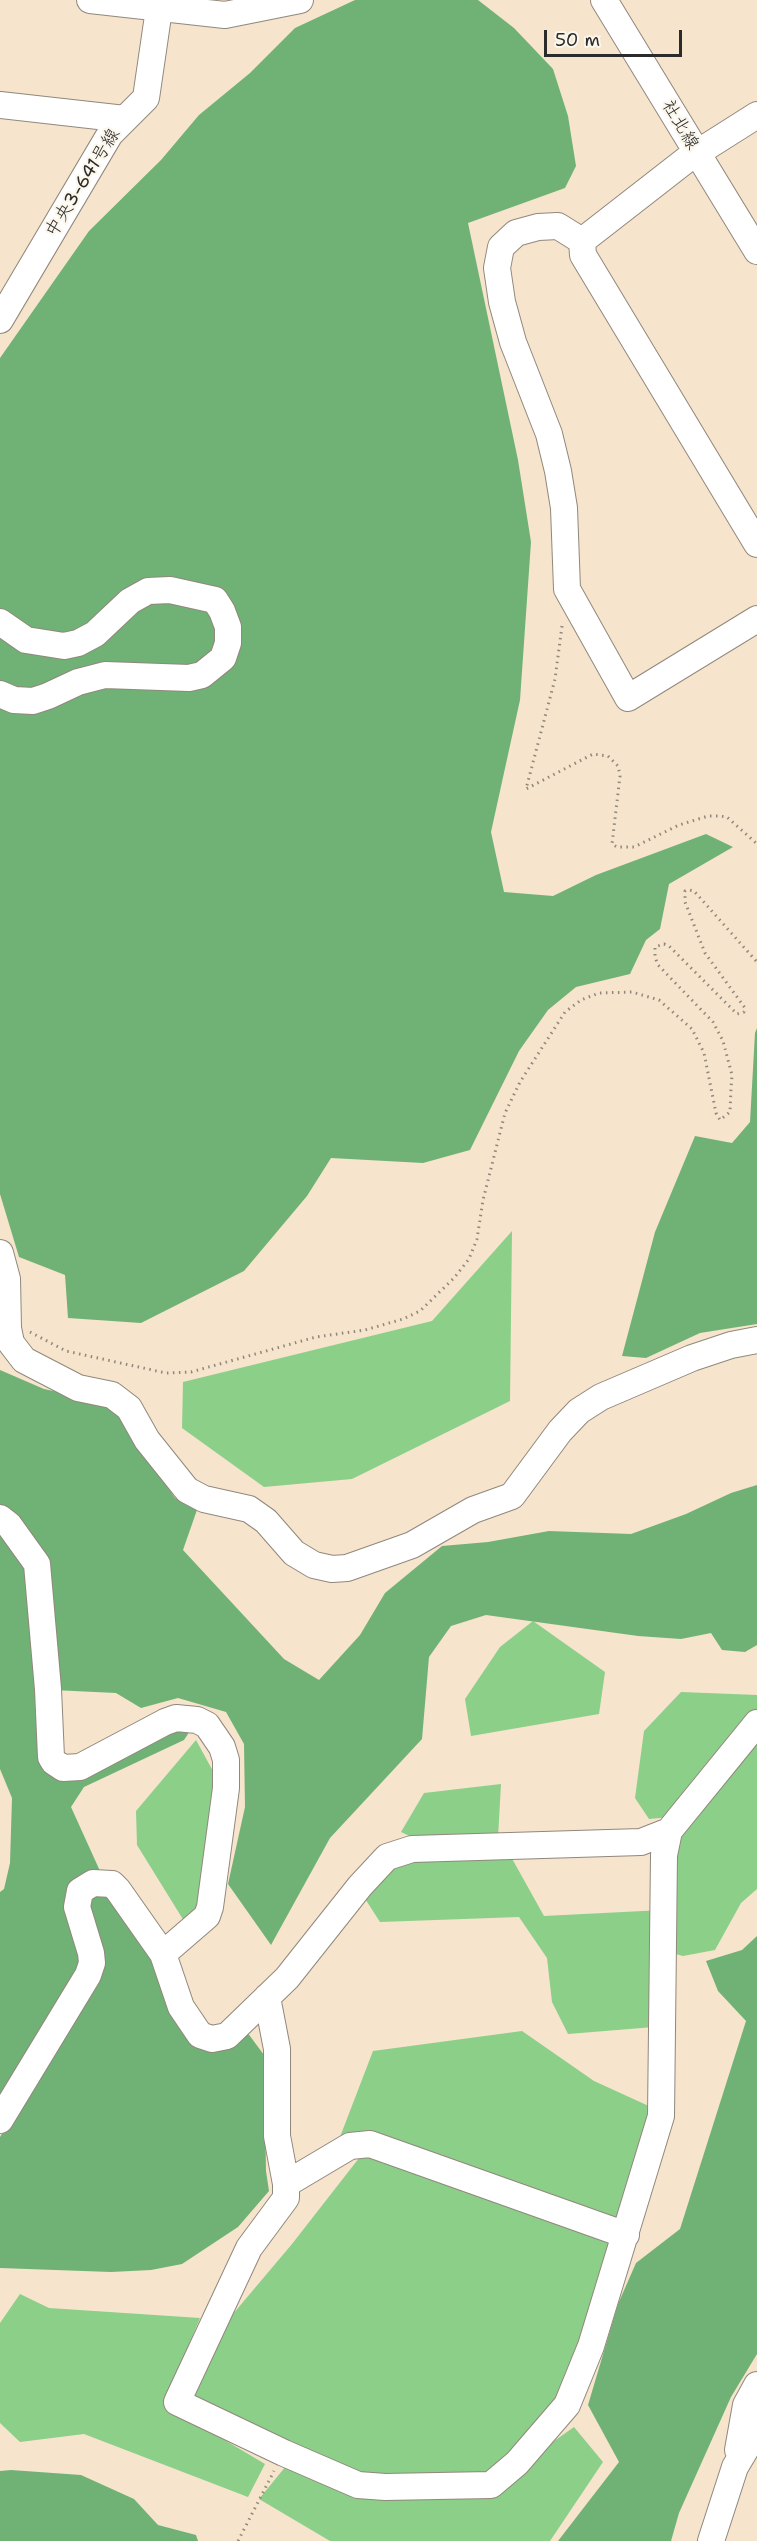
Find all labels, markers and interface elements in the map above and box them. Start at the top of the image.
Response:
scale bar [547,18,685,56]
text: 50 m [555,28,600,52]
street label: 社北線 [657,96,703,154]
street label: 中央3-641号線 [41,125,125,241]

